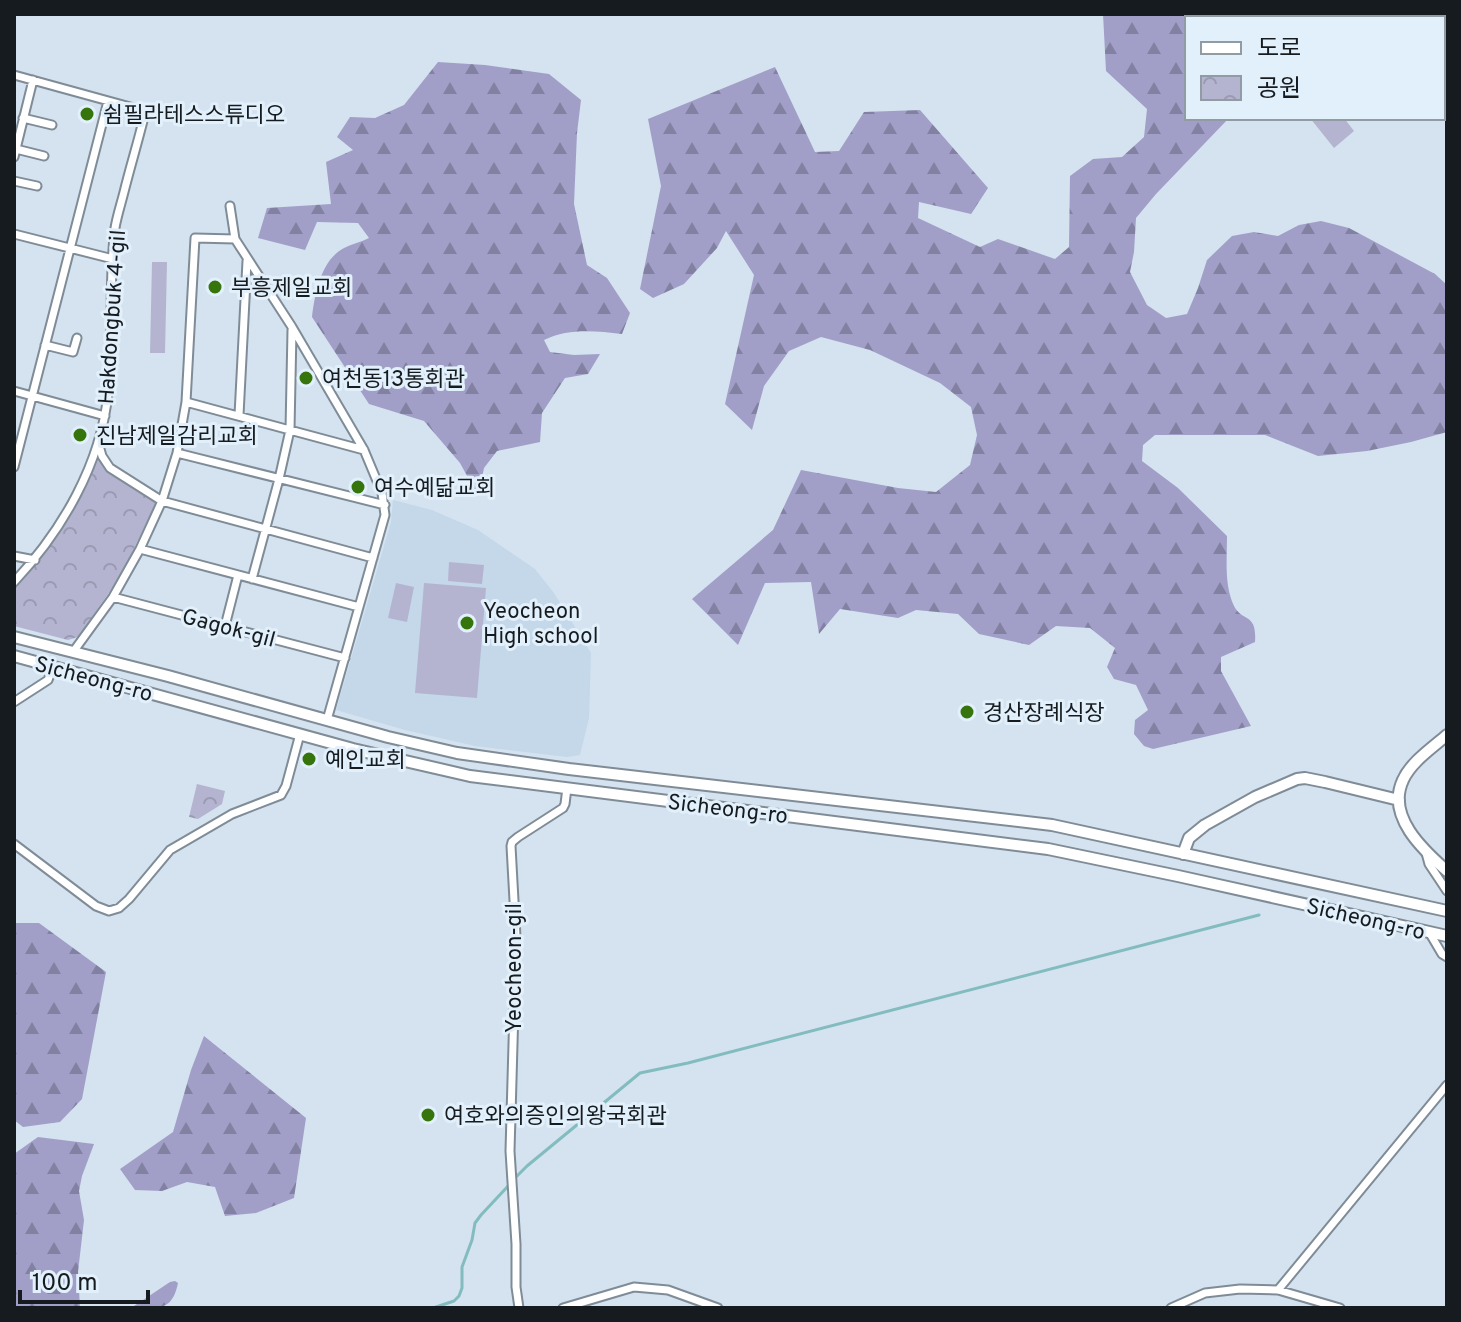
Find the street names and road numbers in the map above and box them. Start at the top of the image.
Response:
street label: Hakdongbuk 4-gil [94,229,133,405]
street label: Gagok-gil [179,604,278,655]
street label: Sicheong-ro [31,652,155,709]
street label: Sicheong-ro [666,790,789,831]
street label: Sicheong-ro [1303,894,1427,947]
street label: Yeocheon-gil [502,903,529,1033]

